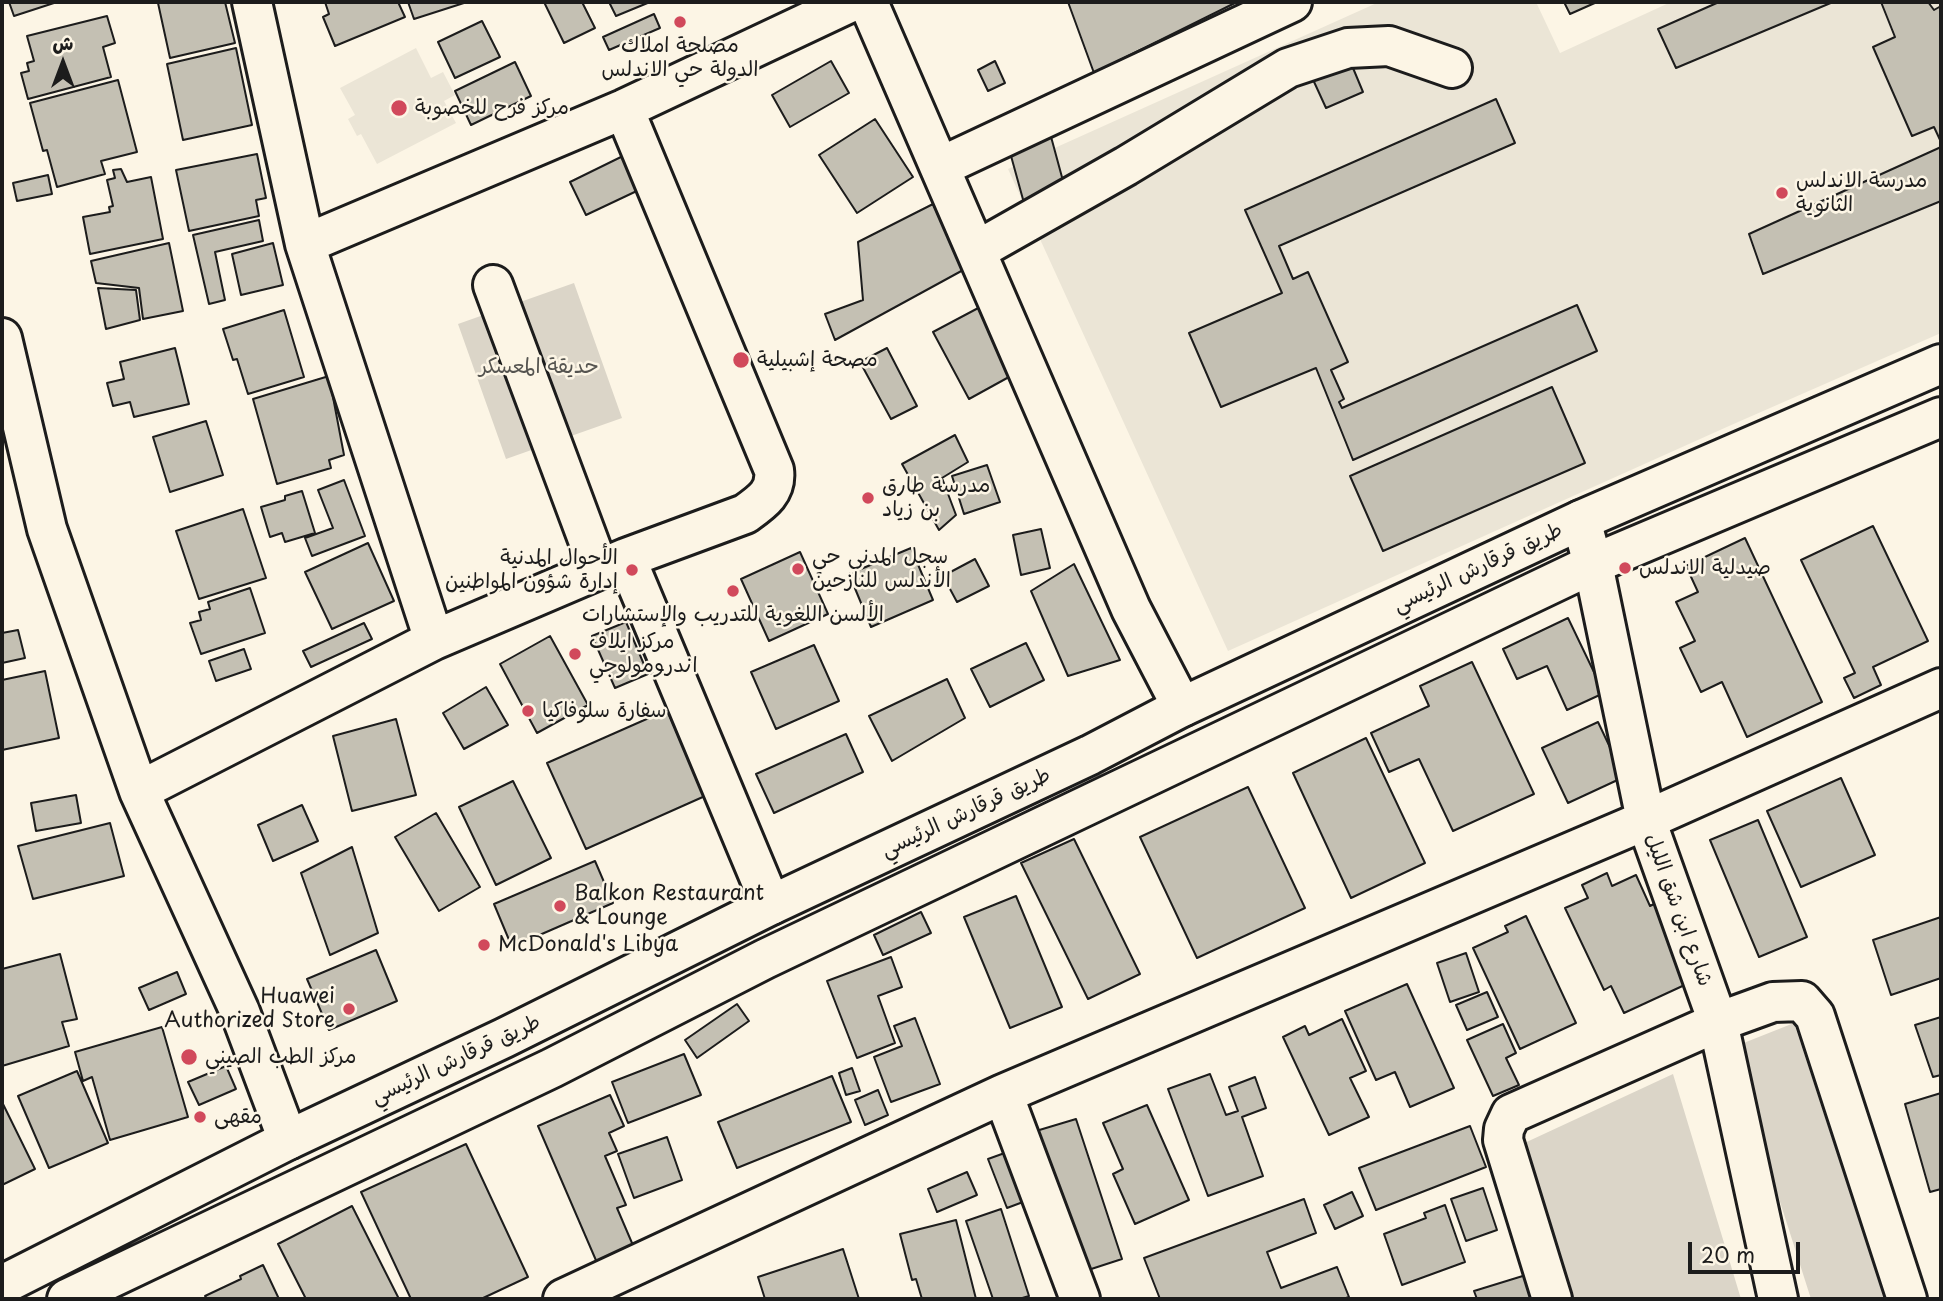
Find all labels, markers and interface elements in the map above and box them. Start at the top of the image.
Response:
marker: مصلحة املاك الدولة حي الاندلس [672,14,688,30]
north arrow [28,28,98,98]
text: ش [53,28,73,56]
place label: مصلحة املاك الدولة حي الاندلس [601,33,759,83]
place label: مركز فرح للخصوبة [415,95,569,121]
marker: مركز فرح للخصوبة [389,98,409,118]
place label: مدرسة الاندلس الثانوية [1796,168,1927,218]
marker: مدرسة الاندلس الثانوية [1774,185,1790,201]
place label: مصحة إشبيلية [757,347,878,373]
marker: مصحة إشبيلية [731,350,751,370]
park label: حديقة المعسكر [479,354,599,380]
place label: مدرسة طارق بن زياد [882,473,990,523]
marker: مدرسة طارق بن زياد [860,490,876,506]
street label: طريق قرقارش الرئيسي [1389,518,1567,618]
place label: سجل المدني حي الأندلس للنازحين [812,544,951,594]
place label: الأحوال المدنية إدارة شؤون المواطنين [445,545,618,595]
place label: صيدلية الاندلس [1639,555,1771,581]
marker: صيدلية الاندلس [1617,560,1633,576]
marker: سجل المدني حي الأندلس للنازحين [790,561,806,577]
marker: الأحوال المدنية إدارة شؤون المواطنين [624,562,640,578]
marker: الألسن اللغوية للتدريب والإستشارات [725,583,741,599]
place label: الألسن اللغوية للتدريب والإستشارات [582,602,884,628]
place label: مركز ايلاف اندرومولوجي [589,629,698,679]
marker: مركز ايلاف اندرومولوجي [567,646,583,662]
place label: سفارة سلوفاكيا [542,698,666,724]
marker: سفارة سلوفاكيا [520,703,536,719]
street label: طريق قرقارش الرئيسي [877,763,1055,863]
street label: شارع ابن شق الليل [1639,830,1717,990]
place label: Balkon Restaurant & Lounge [574,881,764,931]
marker: Balkon Restaurant & Lounge [552,898,568,914]
place label: McDonald's Libya [498,932,678,958]
marker: McDonald's Libya [476,937,492,953]
place label: Huawei Authorized Store [164,984,335,1034]
marker: Huawei Authorized Store [341,1001,357,1017]
street label: طريق قرقارش الرئيسي [367,1010,545,1110]
place label: مركز الطب الصيني [205,1044,357,1070]
marker: مركز الطب الصيني [179,1047,199,1067]
place label: مقهى [214,1104,262,1130]
marker: مقهى [192,1109,208,1125]
scale bar [1691,1228,1803,1272]
text: 20 m [1701,1238,1755,1270]

